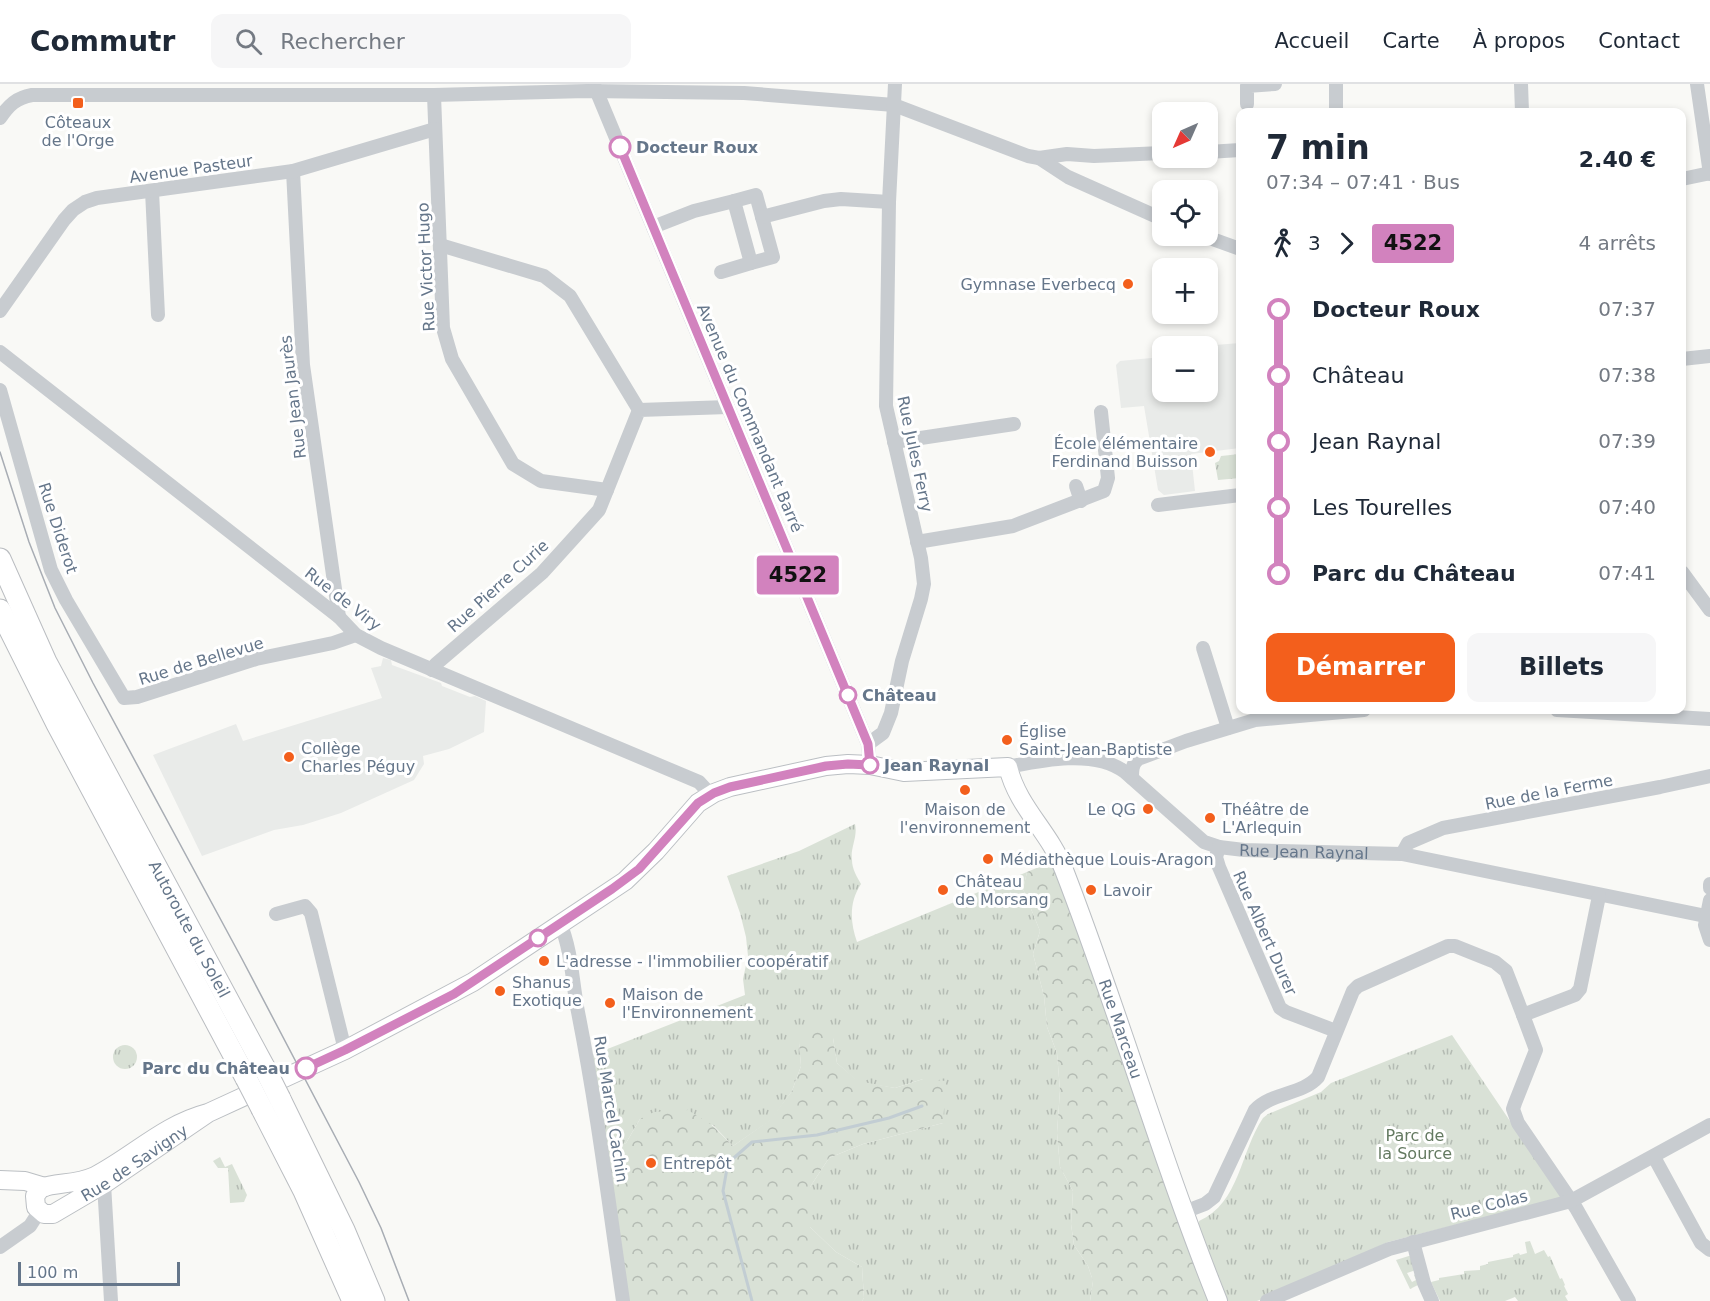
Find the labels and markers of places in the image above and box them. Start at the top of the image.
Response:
marker: Côteaux de l'Orge [71,96,85,110]
place label: Côteaux de l'Orge [42,113,114,150]
marker: Docteur Roux [609,136,631,158]
place label: Docteur Roux [636,138,759,157]
place label: Gymnase Everbecq [960,275,1116,294]
marker: Gymnase Everbecq [1121,277,1135,291]
place label: École élémentaire Ferdinand Buisson [1051,434,1198,471]
marker: École élémentaire Ferdinand Buisson [1203,445,1217,459]
marker: Château [839,686,857,704]
place label: Château [862,686,937,705]
place label: Église Saint-Jean-Baptiste [1019,722,1172,759]
marker: Église Saint-Jean-Baptiste [1000,733,1014,747]
place label: Collège Charles Péguy [301,739,415,776]
marker: Collège Charles Péguy [282,750,296,764]
marker: Jean Raynal [861,756,879,774]
place label: Jean Raynal [883,756,989,775]
marker: Maison de l'environnement [958,783,972,797]
place label: Maison de l'environnement [900,800,1030,837]
place label: Le QG [1087,800,1136,819]
place label: Théâtre de L'Arlequin [1221,800,1309,837]
marker: Le QG [1141,802,1155,816]
marker: Théâtre de L'Arlequin [1203,811,1217,825]
place label: Médiathèque Louis-Aragon [1000,850,1214,869]
marker: Médiathèque Louis-Aragon [981,852,995,866]
place label: Château de Morsang [955,872,1049,909]
place label: Lavoir [1103,881,1152,900]
marker: Château de Morsang [936,883,950,897]
marker: Lavoir [1084,883,1098,897]
unlabelled marker [529,929,547,947]
place label: L'adresse - l'immobilier coopératif [556,952,829,971]
marker: L'adresse - l'immobilier coopératif [537,954,551,968]
place label: Shanus Exotique [512,973,582,1010]
marker: Shanus Exotique [493,984,507,998]
place label: Maison de l'Environnement [622,985,753,1022]
marker: Maison de l'Environnement [603,996,617,1010]
marker: Parc du Château [295,1057,317,1079]
place label: Parc du Château [142,1059,290,1078]
place label: Entrepôt [663,1154,732,1173]
marker: Entrepôt [644,1156,658,1170]

